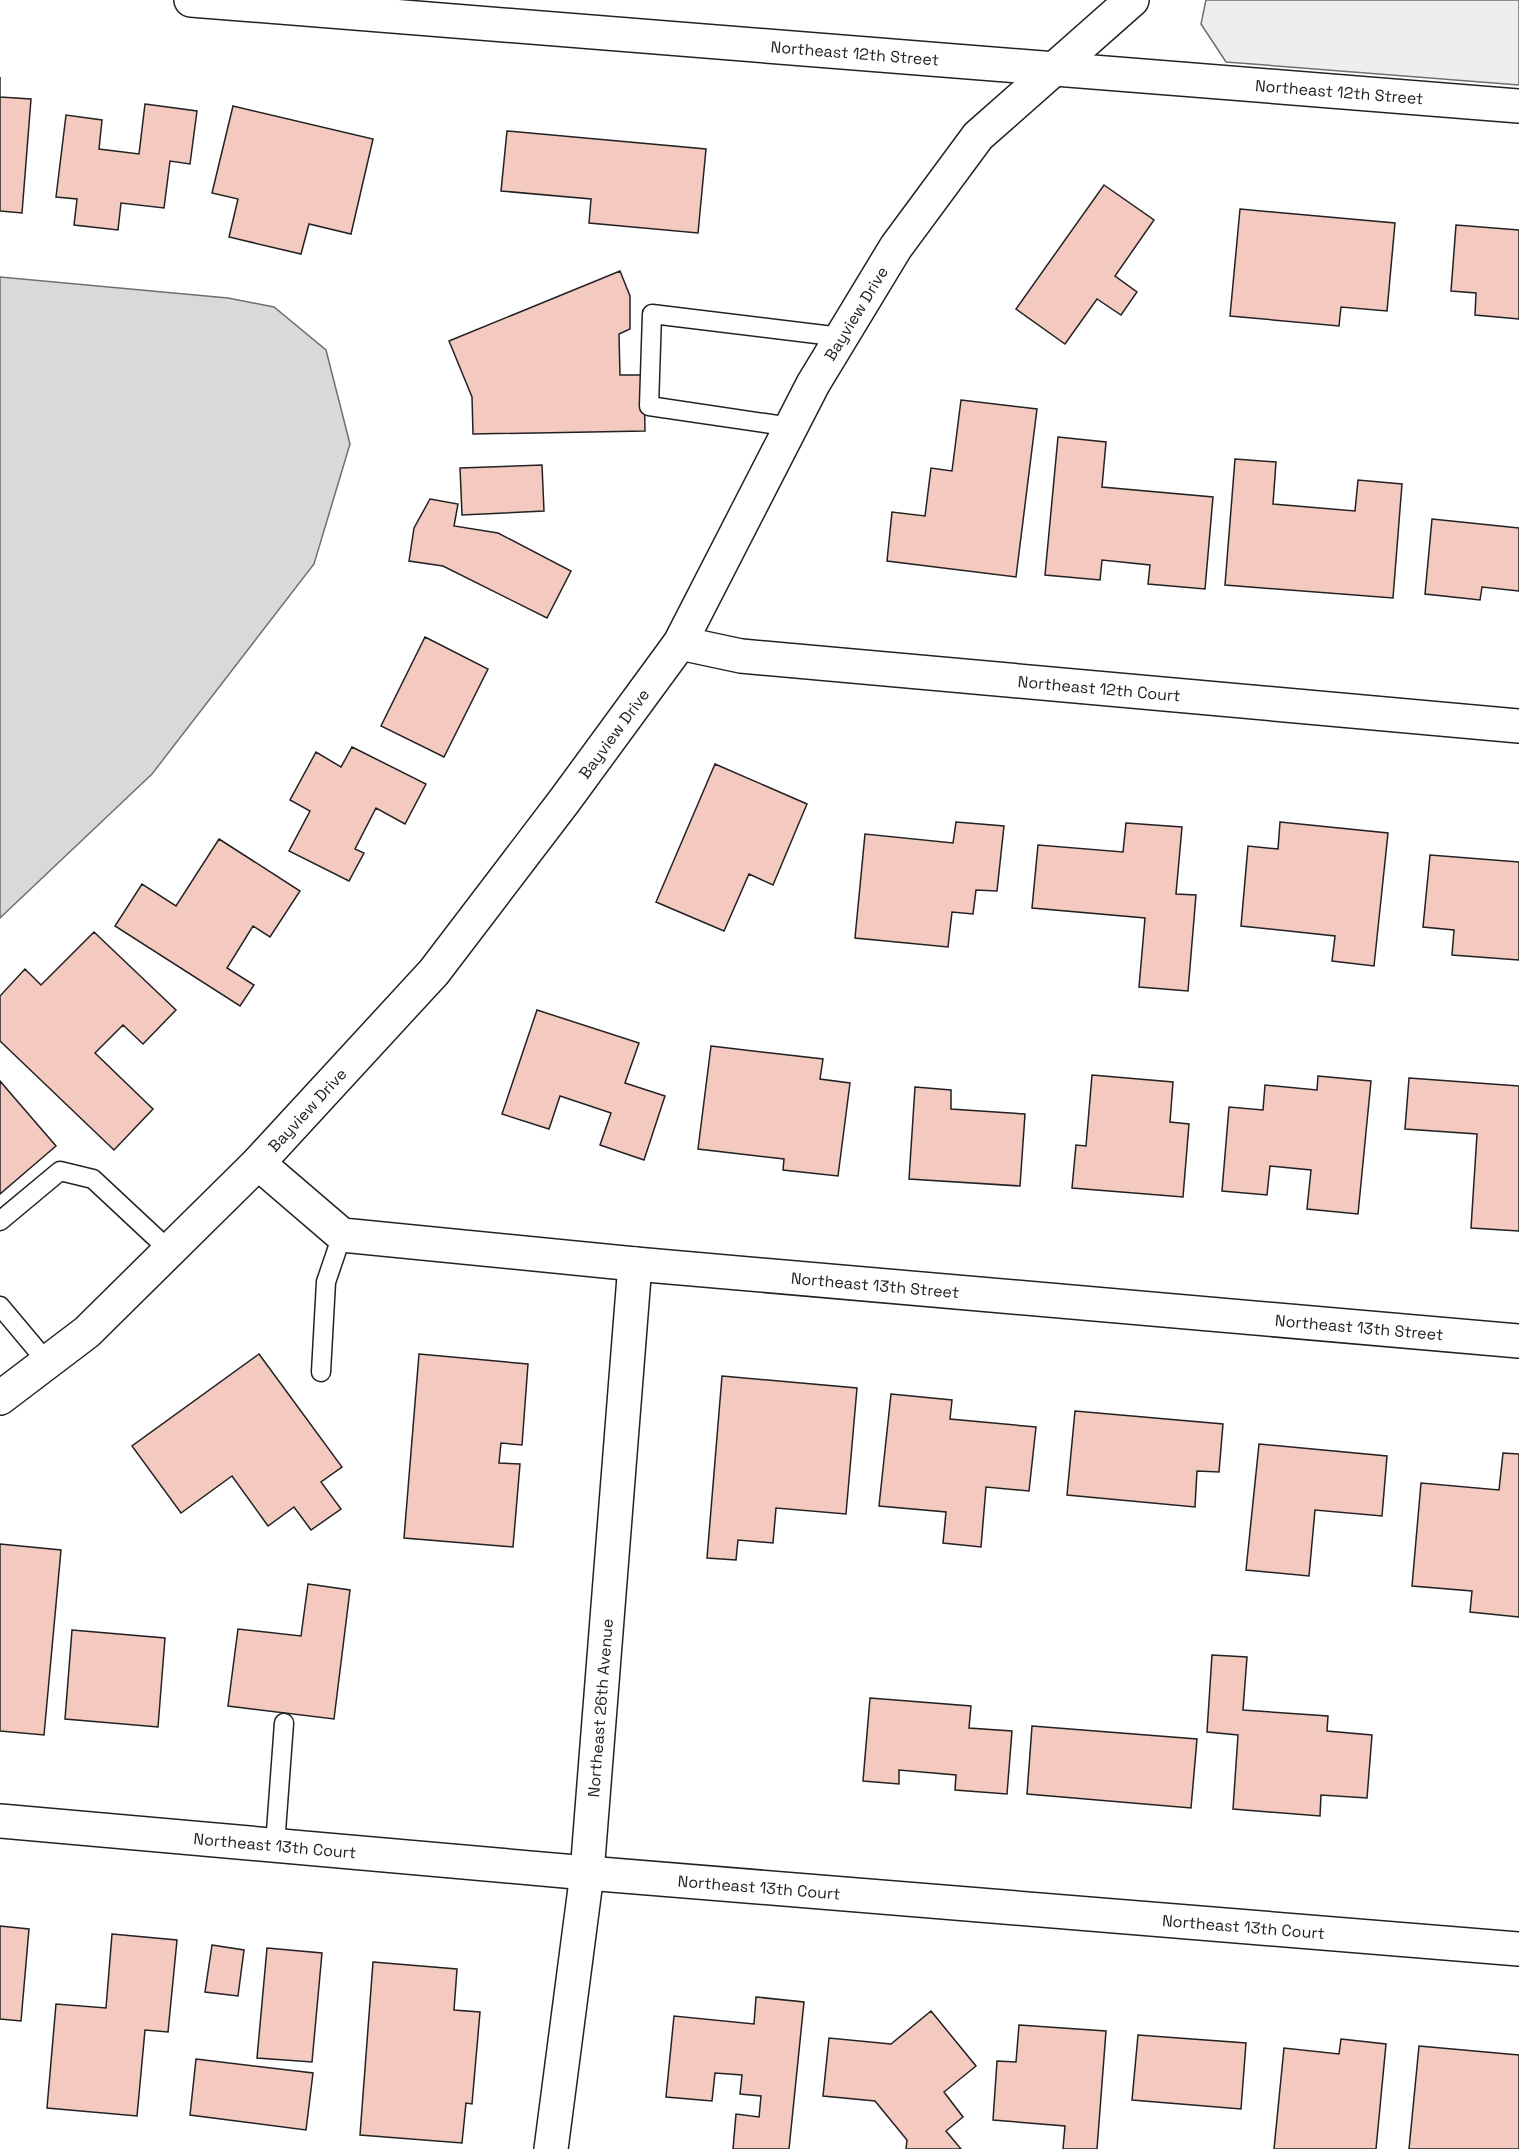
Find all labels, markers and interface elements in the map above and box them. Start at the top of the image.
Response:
street label: Northeast 12th Street [770,36,940,71]
street label: Northeast 12th Street [1254,75,1424,109]
street label: Bayview Drive [820,263,893,365]
street label: Northeast 12th Court [1017,671,1181,706]
street label: Bayview Drive [574,685,654,783]
street label: Bayview Drive [264,1064,351,1156]
street label: Northeast 13th Street [790,1268,960,1303]
street label: Northeast 13th Street [1274,1310,1444,1345]
street label: Northeast 26th Avenue [583,1618,618,1798]
street label: Northeast 13th Court [193,1828,357,1864]
street label: Northeast 13th Court [677,1870,841,1905]
street label: Northeast 13th Court [1161,1910,1326,1944]

